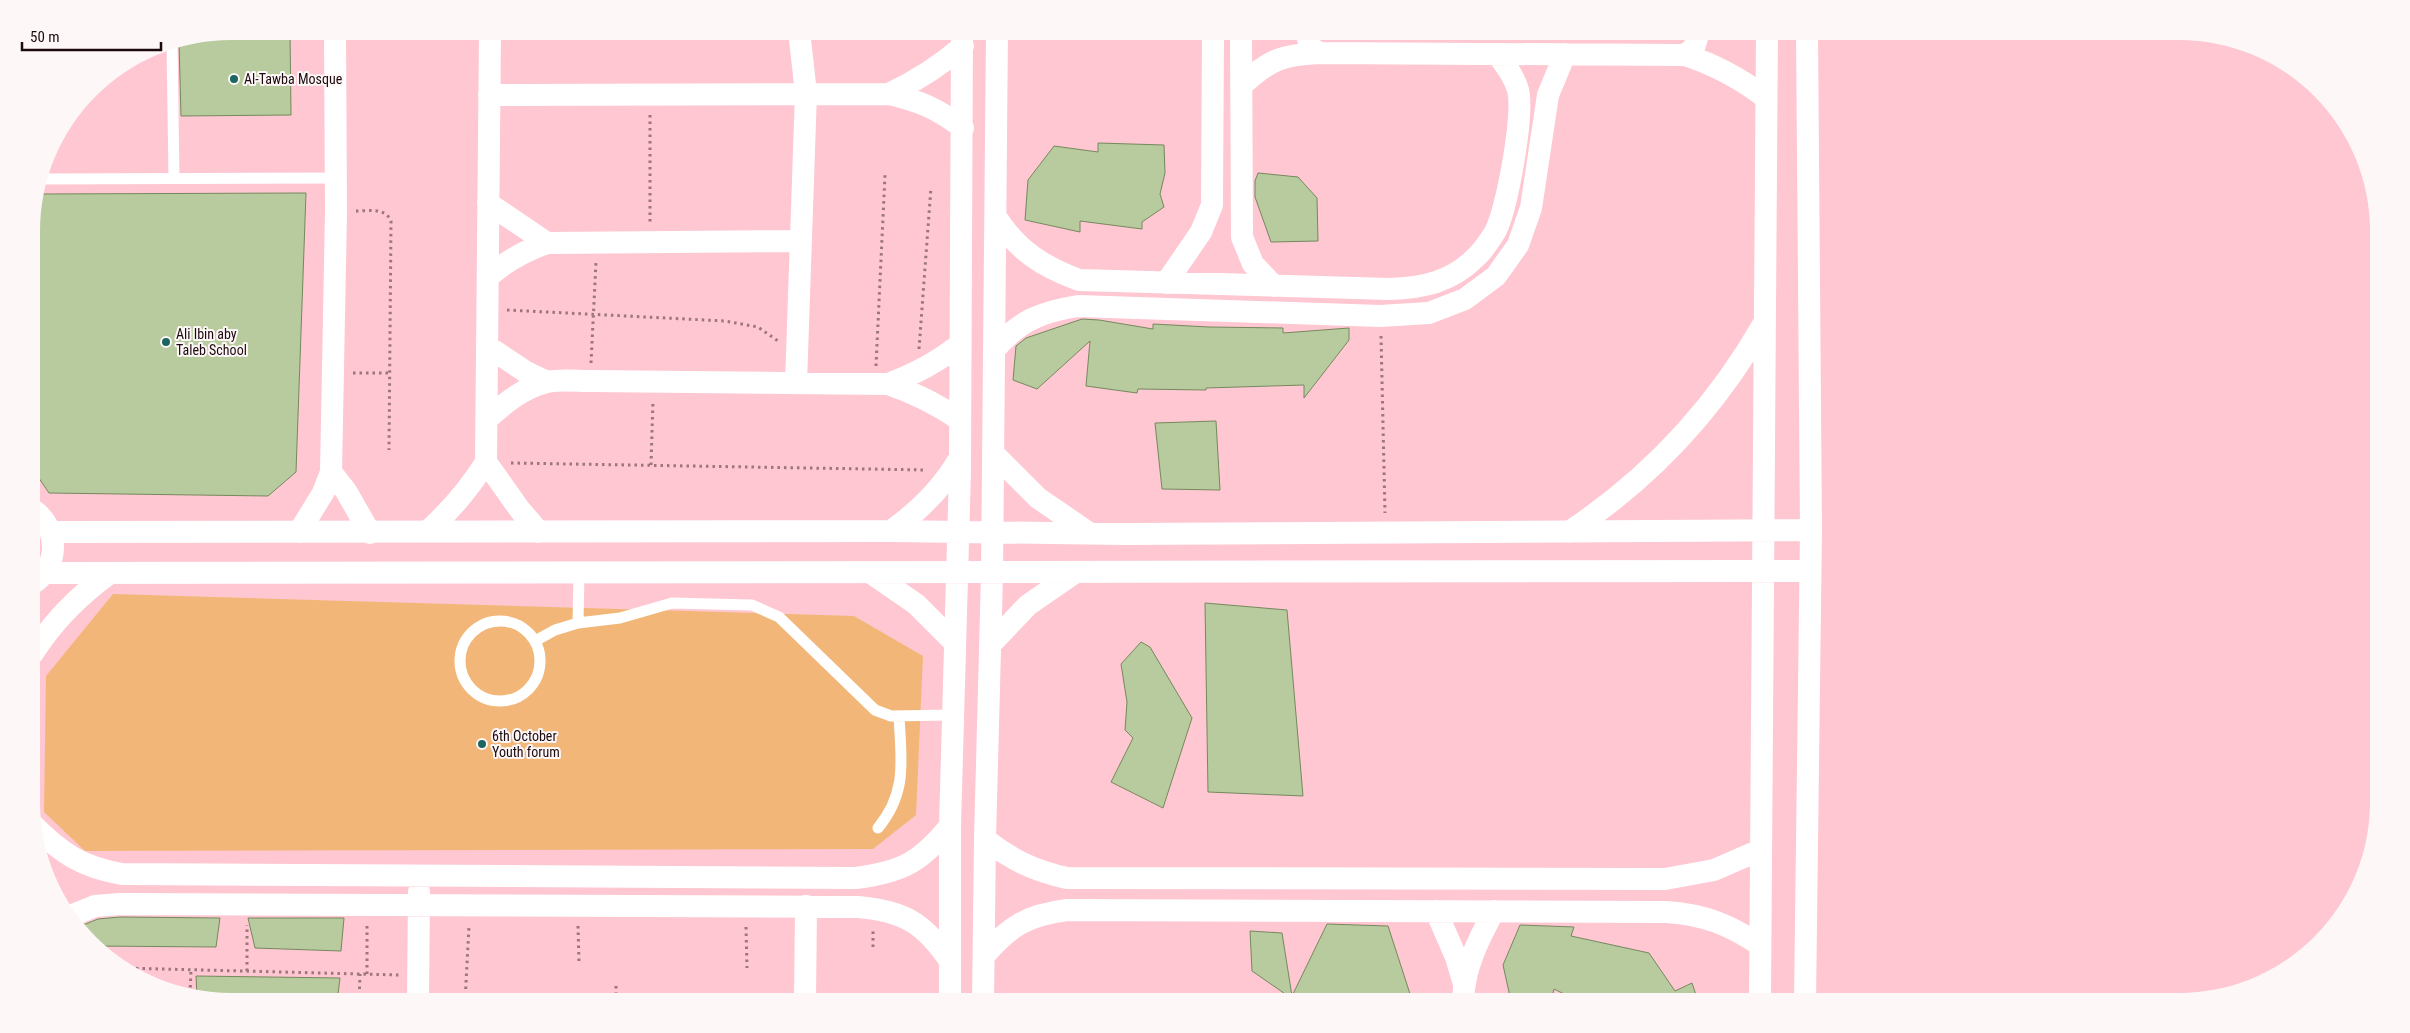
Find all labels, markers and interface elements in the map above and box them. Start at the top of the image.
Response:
scale bar [22,20,161,52]
text: 50 m [30,28,60,46]
place label: Al-Tawba Mosque [244,71,343,87]
marker: Al-Tawba Mosque [228,73,240,85]
place label: Ali Ibin aby Taleb School [176,326,247,358]
marker: Ali Ibin aby Taleb School [160,336,172,348]
place label: 6th October Youth forum [492,728,560,760]
marker: 6th October Youth forum [476,738,488,750]

